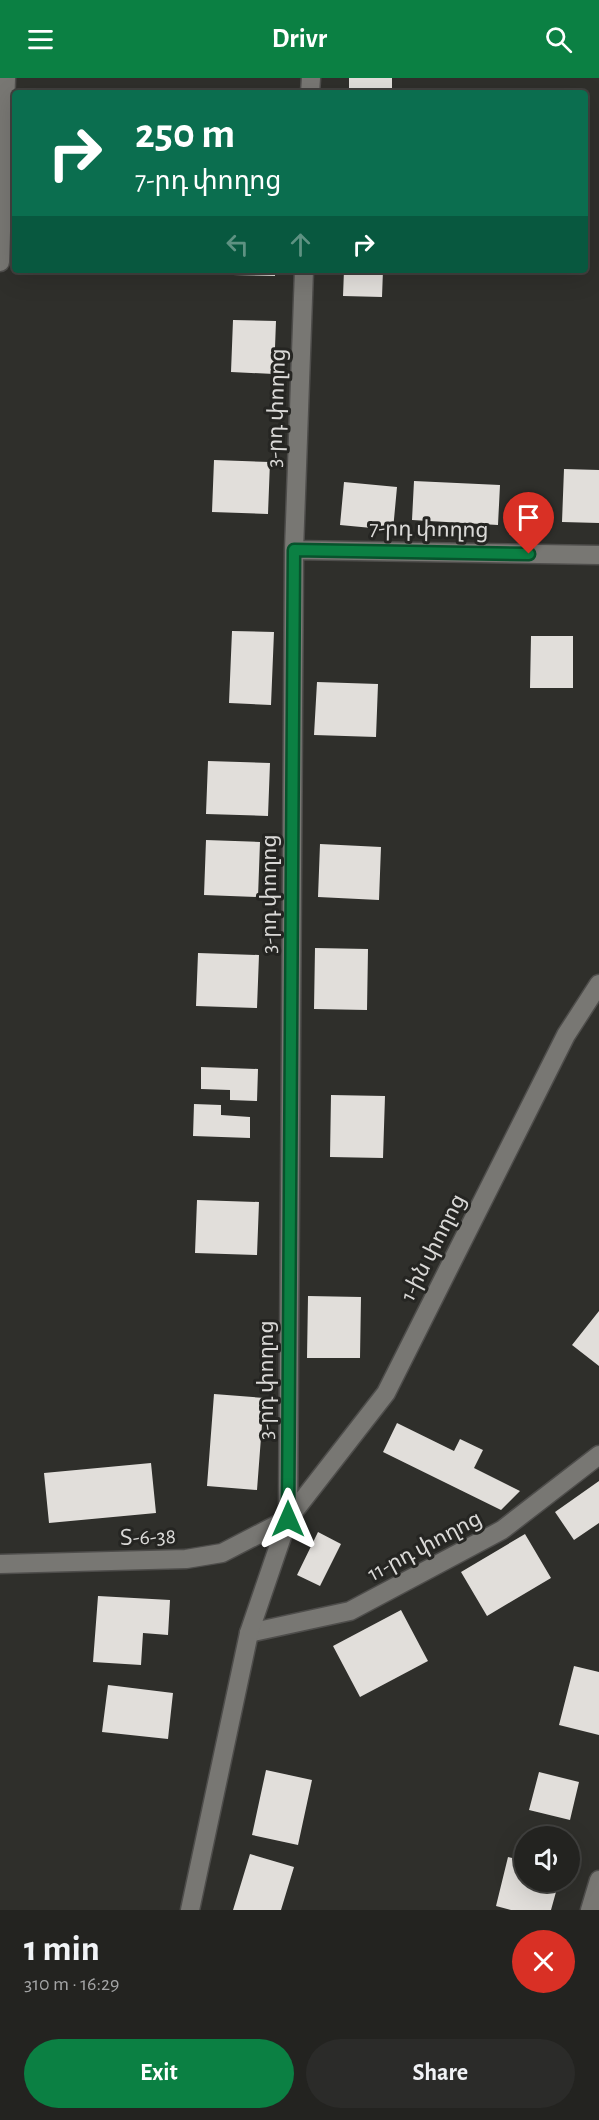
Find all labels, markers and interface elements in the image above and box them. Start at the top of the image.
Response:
icon: menu [24,23,57,56]
icon: search [542,23,575,56]
text: Drivr [272,25,327,52]
text: 250 m [135,113,235,155]
icon: right [36,114,114,192]
text: 7-րդ փողոց [135,167,281,194]
icon: left [221,228,254,261]
icon: ahead [284,228,317,261]
icon: right [347,228,380,261]
street label: 3-րդ փողոց [263,348,290,468]
pin [503,492,554,554]
icon: arrive [512,501,545,534]
street label: 7-րդ փողոց [369,517,489,542]
street label: 3-րդ փողոց [258,834,281,954]
street label: 1-ին փողոց [397,1190,470,1305]
street label: 3-րդ փողոց [255,1320,278,1440]
position arrow [256,1487,320,1551]
street label: 11-րդ փողոց [364,1507,485,1586]
street label: Տ-6-38 [120,1525,176,1549]
map controls [514,1826,580,1892]
button: sound [514,1826,580,1892]
button: close [512,1930,575,1993]
text: 1 min [24,1931,100,1967]
text: 310 m · 16:29 [24,1974,120,1994]
button: Exit [24,2039,294,2108]
button: Share [306,2039,575,2108]

